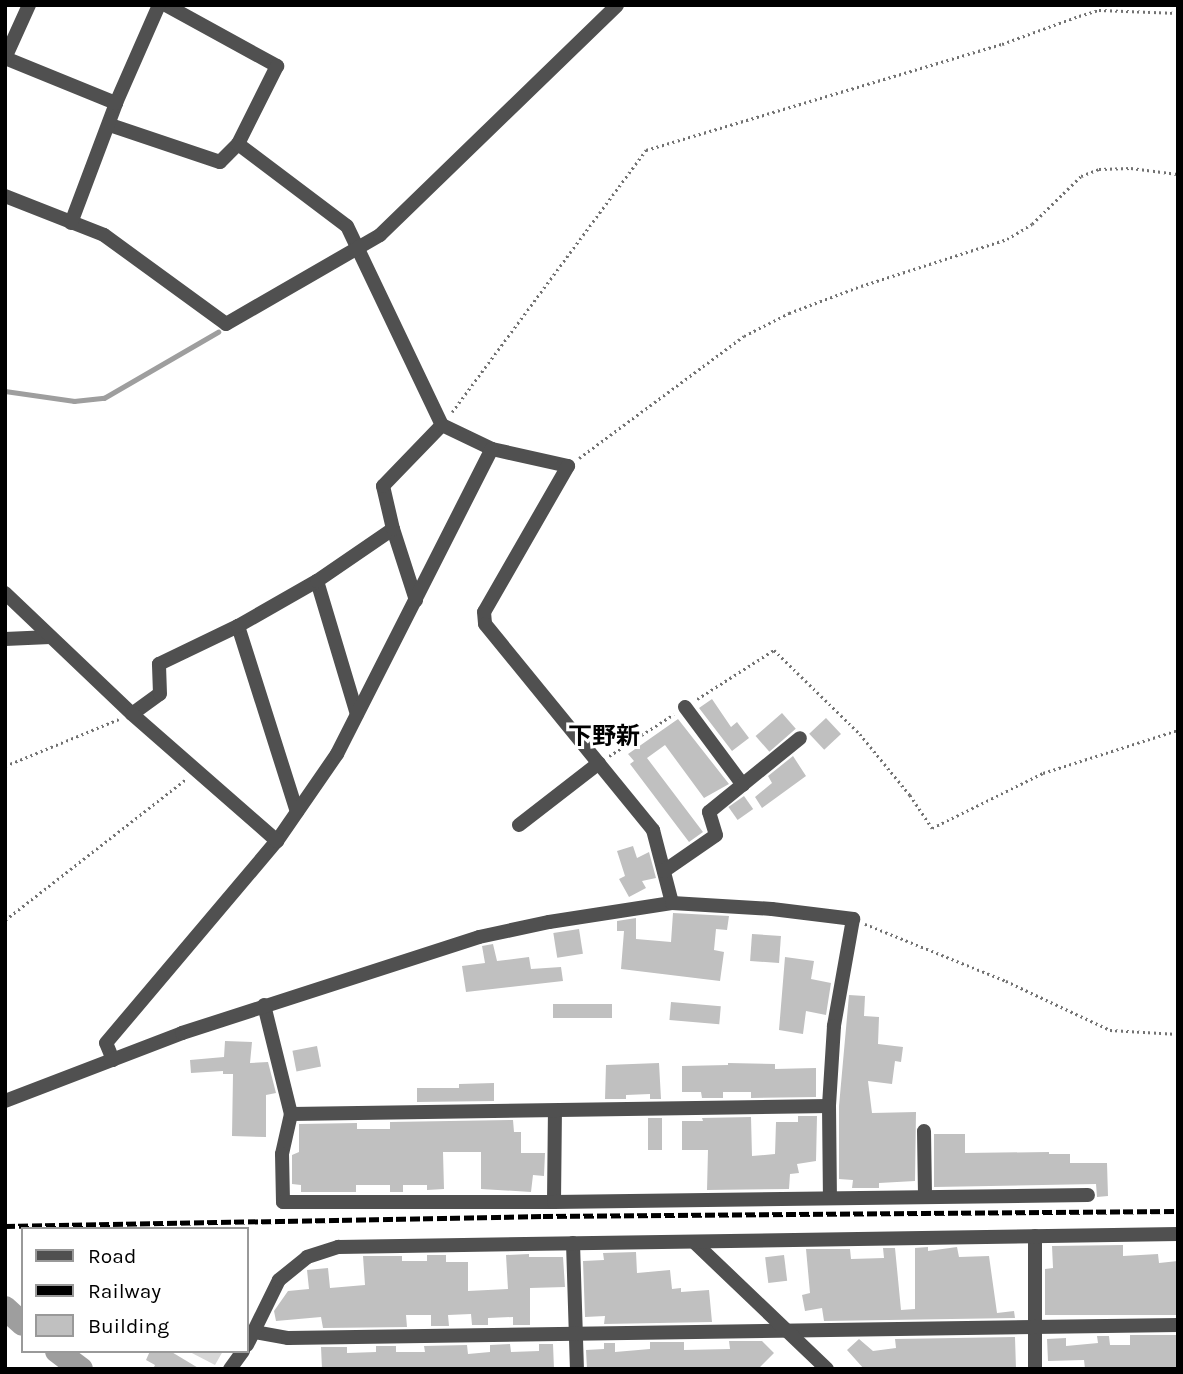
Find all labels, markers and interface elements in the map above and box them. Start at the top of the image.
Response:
district label: 下野新 [568,723,640,751]
legend [21,1227,248,1353]
text: Road [88,1244,136,1268]
text: Railway [88,1279,161,1303]
text: Building [88,1314,169,1338]

